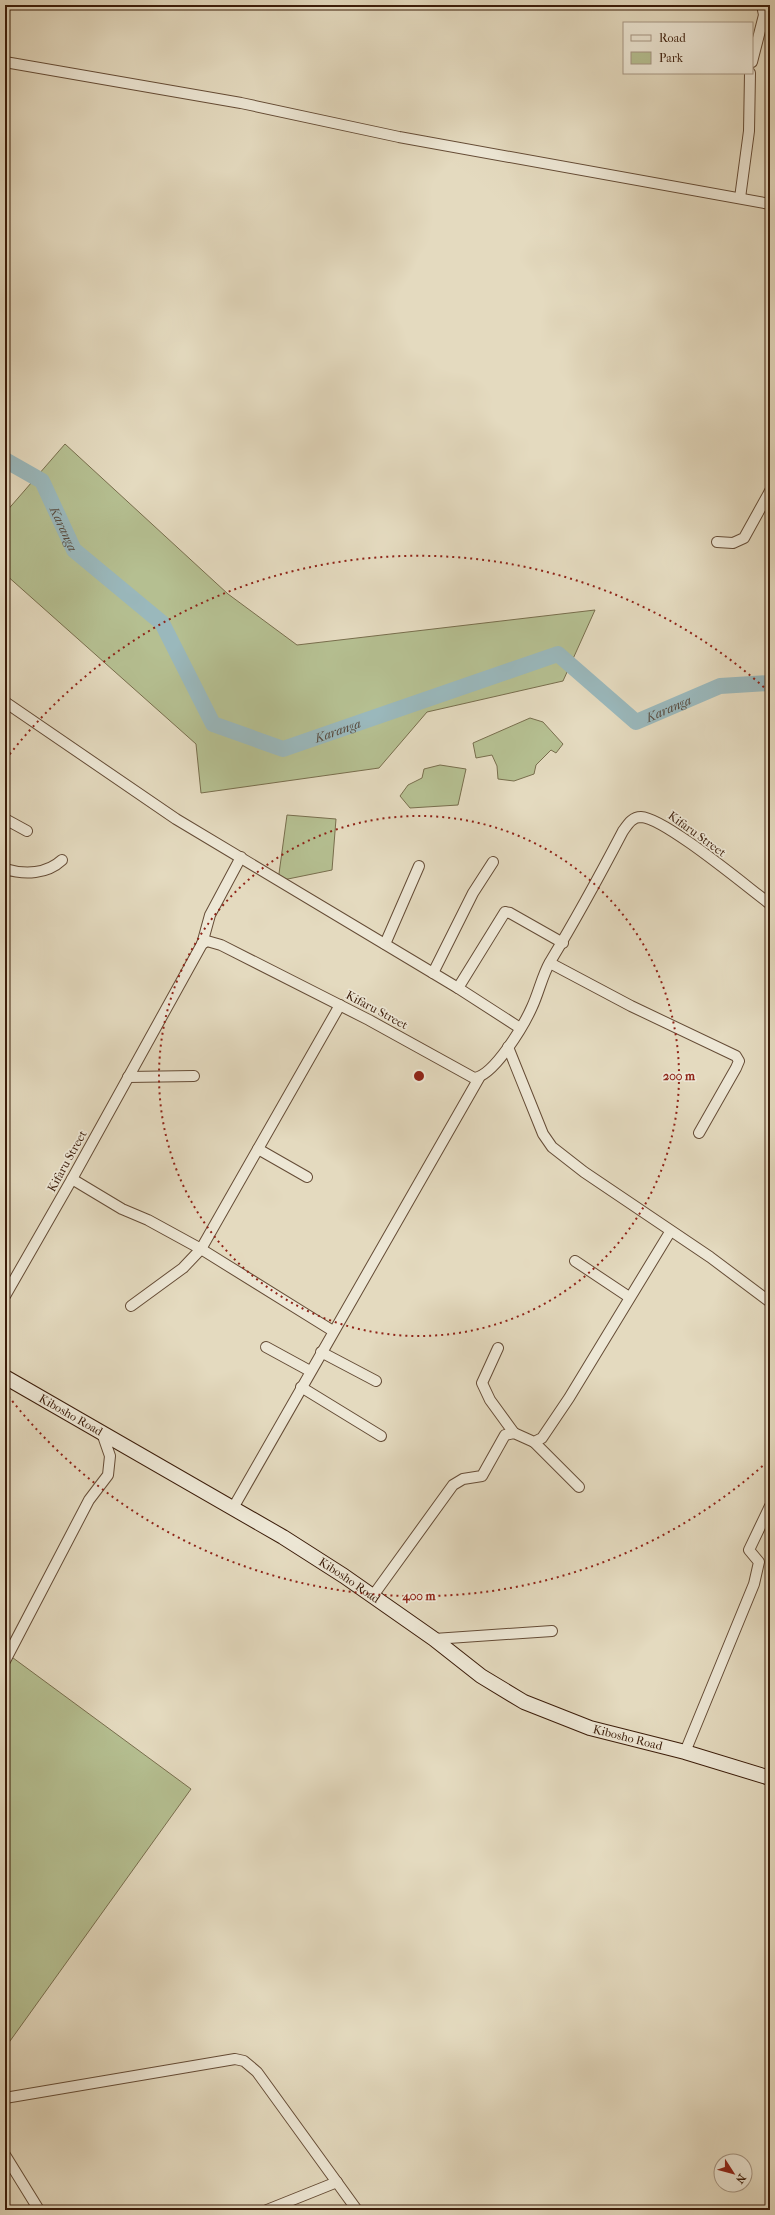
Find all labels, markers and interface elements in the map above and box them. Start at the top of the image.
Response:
legend [623,22,753,74]
text: Road [659,31,686,45]
text: Park [659,51,684,65]
water label: Karanga [47,503,81,554]
water label: Karanga [642,692,693,725]
water label: Karanga [311,715,363,745]
street label: Kifaru Street [665,808,729,860]
street label: Kifaru Street [344,988,411,1032]
centre of rings [412,1069,426,1083]
text: 200 m [663,1069,696,1083]
street label: Kifaru Street [44,1127,90,1194]
street label: Kibosho Road [37,1391,106,1439]
street label: Kibosho Road [316,1555,383,1606]
text: 400 m [402,1589,436,1604]
street label: Kibosho Road [592,1722,664,1753]
north arrow [713,2153,753,2193]
text: N [733,2171,748,2186]

